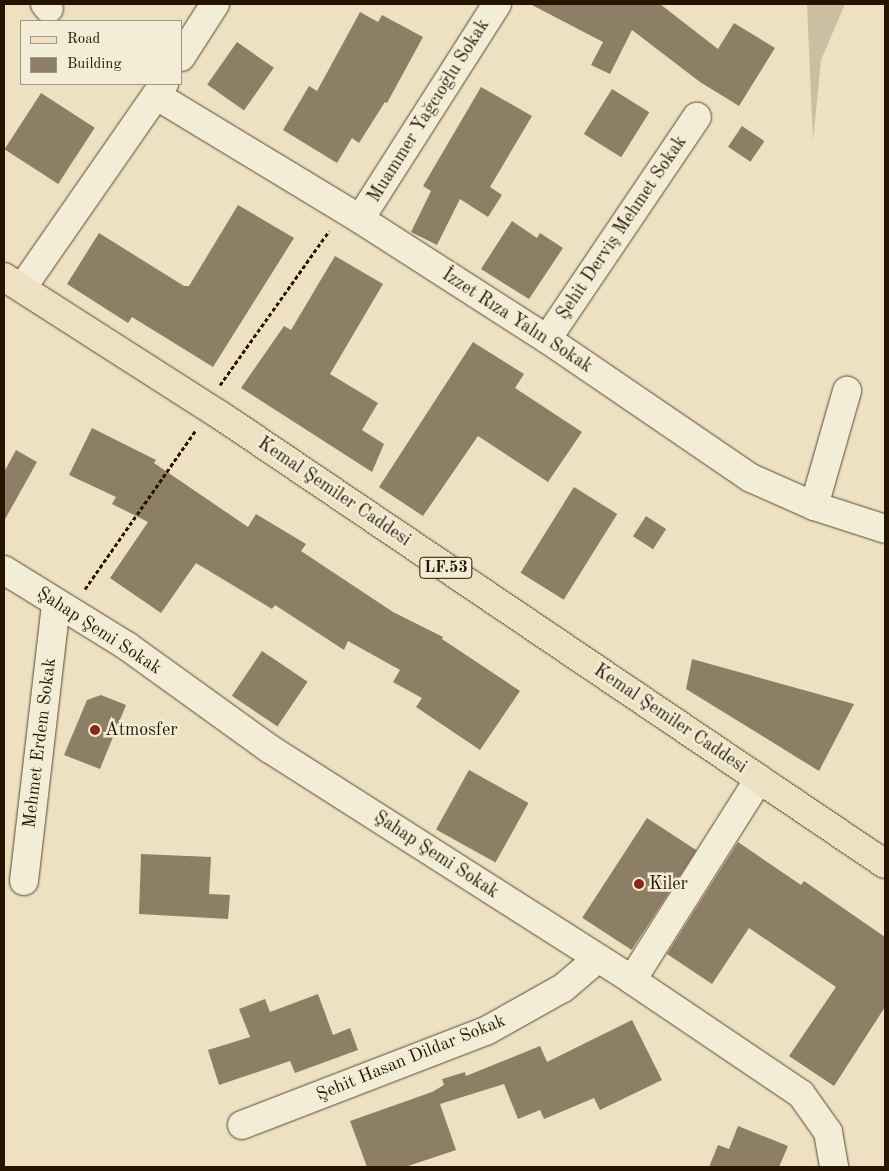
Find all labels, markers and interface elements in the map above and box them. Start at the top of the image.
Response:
street label: Muammer Yağcıoğlu Sokak [364,15,494,207]
legend [20,20,182,85]
text: Road [67,32,100,47]
text: Building [67,57,122,72]
street label: Şehit Derviş Mehmet Sokak [552,132,692,324]
street label: İzzet Rıza Yalın Sokak [438,264,596,378]
street label: Kemal Şemiler Caddesi [253,433,415,551]
road number: LF.53 [418,554,474,582]
street label: Şahap Şemi Sokak [33,583,165,679]
street label: Mehmet Erdem Sokak [19,657,61,829]
street label: Kemal Şemiler Caddesi [589,660,751,778]
place label: Atmosfer [105,719,178,741]
marker: Atmosfer [89,724,101,736]
street label: Şahap Şemi Sokak [370,807,502,903]
place label: Kiler [649,873,688,895]
marker: Kiler [633,878,645,890]
street label: Şehit Hasan Dildar Sokak [313,1010,509,1106]

